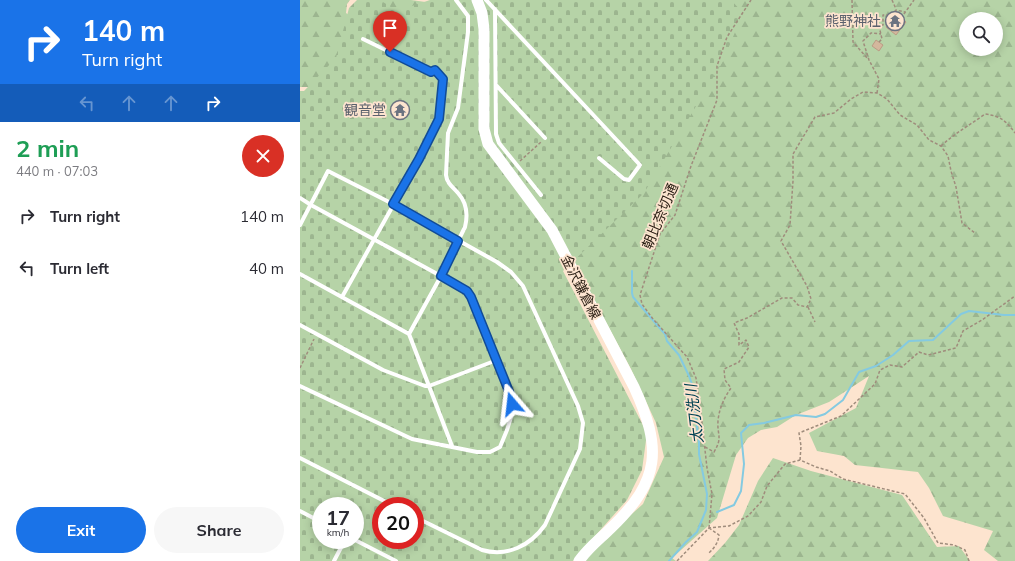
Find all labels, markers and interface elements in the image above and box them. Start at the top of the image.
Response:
temple icon: 熊野神社 [884,10,906,32]
pin [373,11,407,52]
place label: 熊野神社 [825,12,881,30]
map controls [959,12,1003,56]
button: search [959,12,1003,56]
text: 140 m [82,13,165,48]
icon: right [16,16,68,68]
icon: arrive [379,17,401,39]
text: Turn right [82,48,162,71]
icon: left [76,92,98,114]
icon: ahead [118,92,140,114]
icon: ahead [160,92,182,114]
icon: right [202,92,224,114]
temple icon: 観音堂 [389,99,411,121]
place label: 観音堂 [344,101,386,119]
text: 2 min [16,133,79,163]
button: close [242,135,284,177]
text: 440 m · 07:03 [16,163,98,179]
street label: 朝比奈切通 [638,180,682,252]
icon: right [16,205,38,227]
text: Turn right [50,207,120,226]
text: 140 m [240,207,284,226]
street label: 金沢鎌倉線 [557,252,605,322]
icon: left [16,257,38,279]
text: Turn left [50,259,109,278]
text: 40 m [249,259,284,278]
water label: 太刀洗川 [681,381,707,445]
position arrow [491,383,533,425]
speed limit sign: 20 [372,497,424,549]
text: 17 [326,505,350,530]
button: Exit [16,507,146,553]
button: Share [154,507,284,553]
text: km/h [327,526,349,539]

